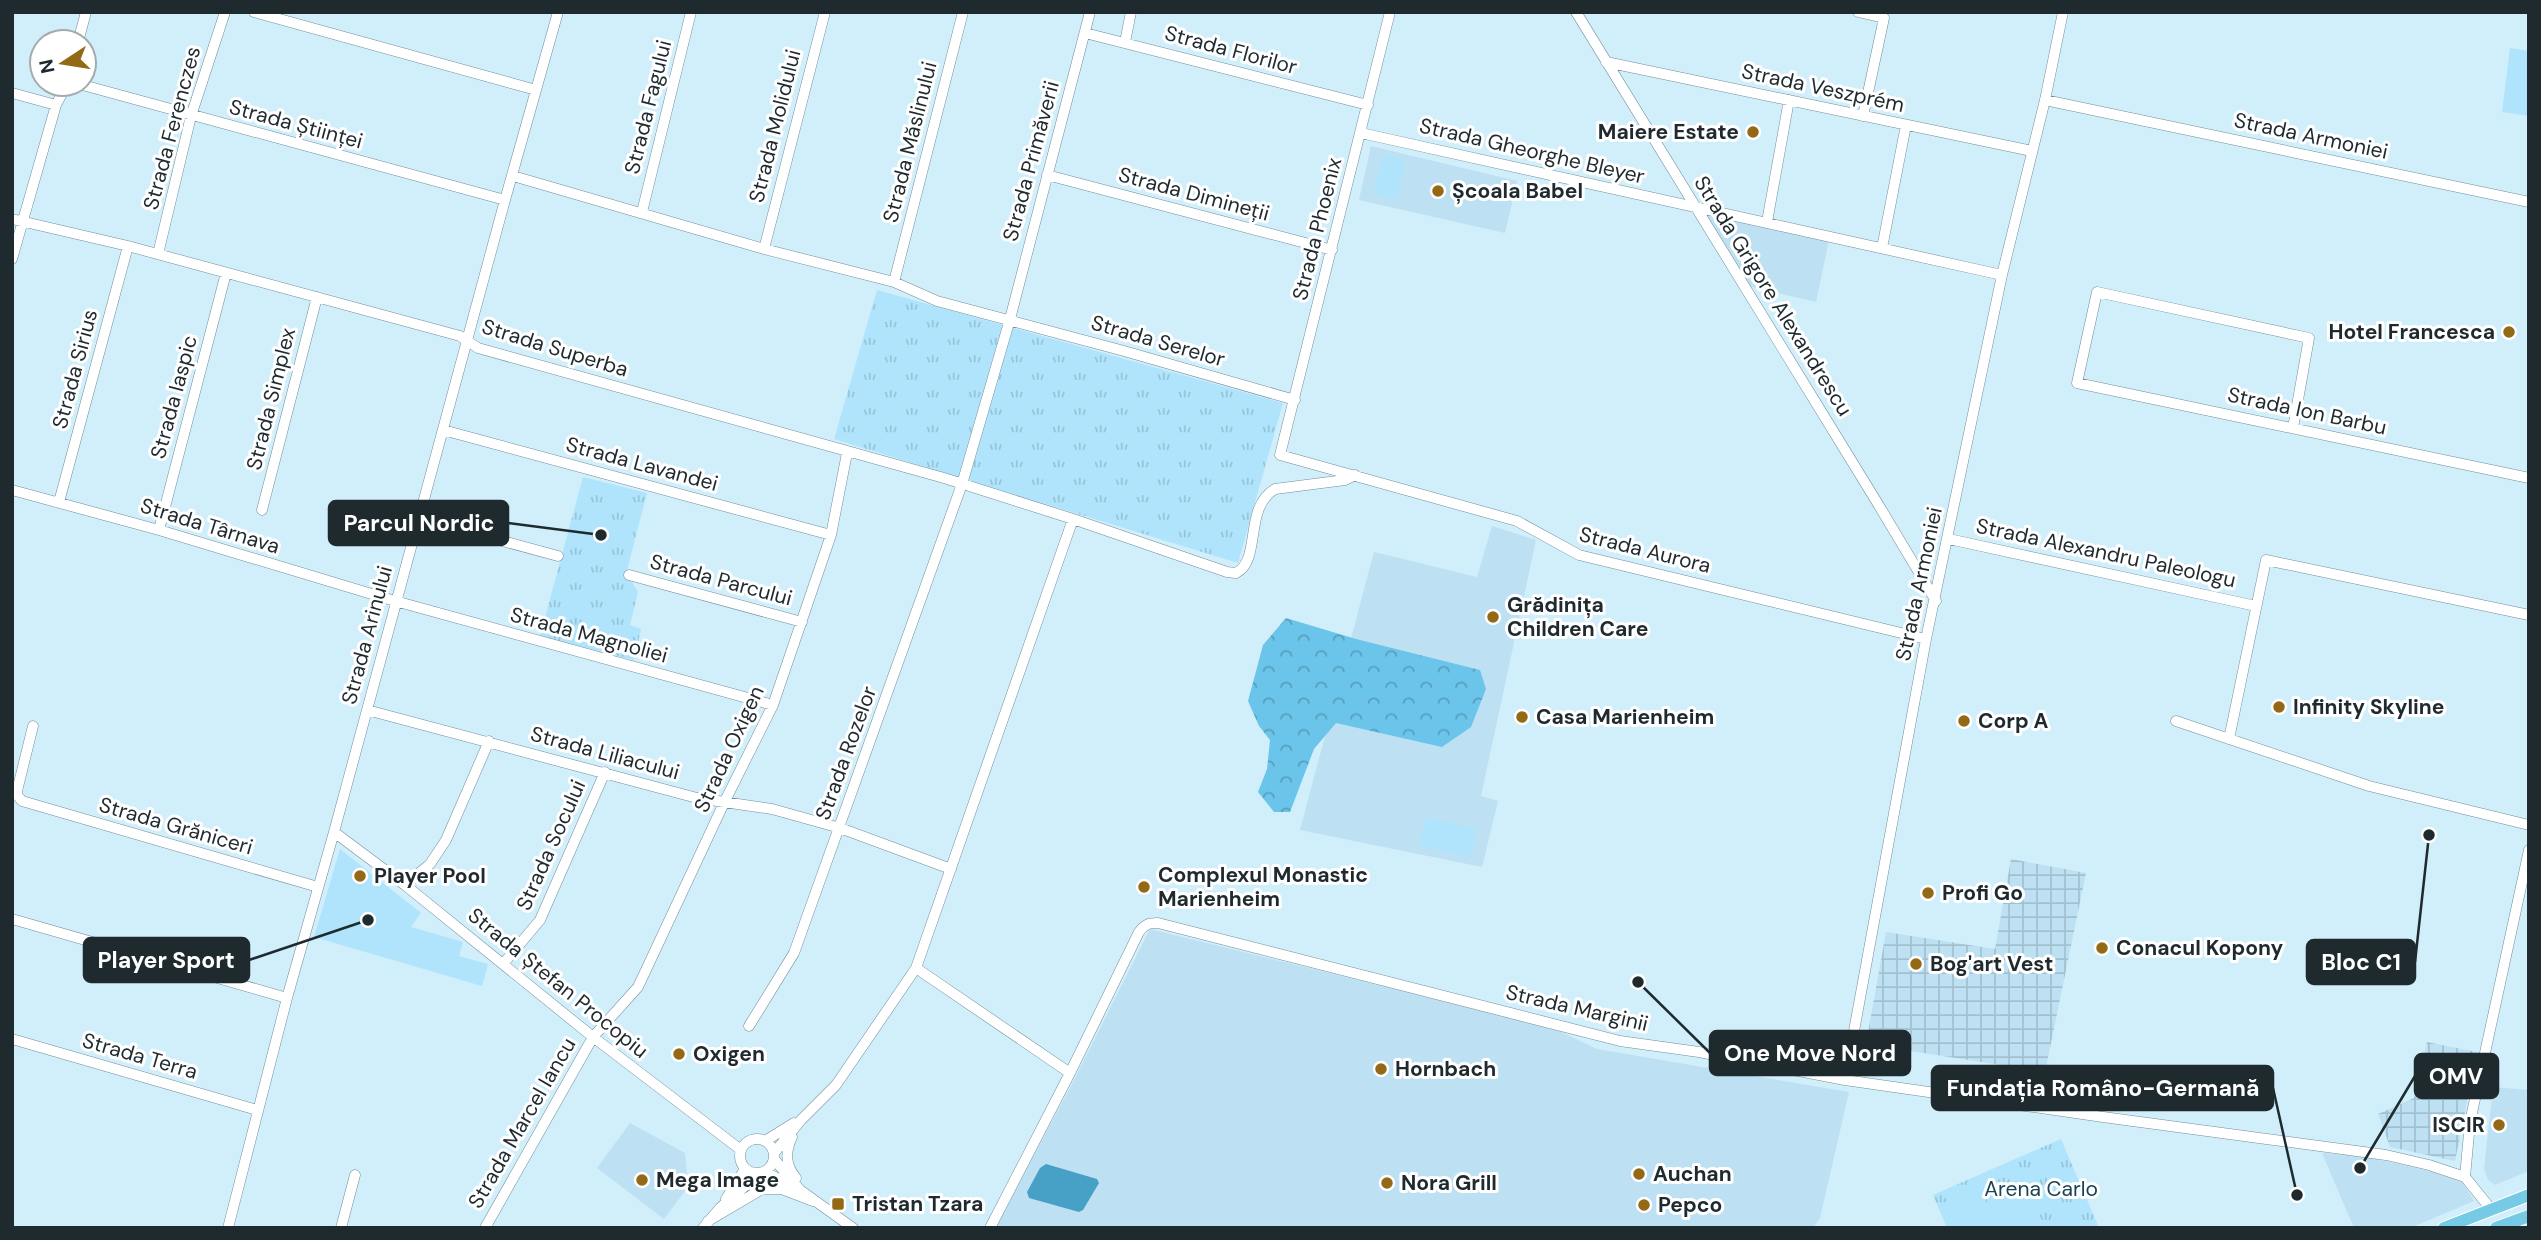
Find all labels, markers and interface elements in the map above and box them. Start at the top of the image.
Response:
street label: Strada Florilor [1162,19,1300,81]
north arrow [28,28,98,98]
street label: Strada Fagului [618,37,678,177]
street label: Strada Ferenczes [137,43,207,213]
street label: Strada Molidului [742,47,808,205]
text: N [33,57,61,76]
street label: Strada Veszprém [1739,57,1907,119]
street label: Strada Măslinului [876,59,944,225]
street label: Strada Primăverii [996,78,1066,244]
street label: Strada Științei [226,93,366,155]
street label: Strada Armoniei [2231,106,2391,166]
street label: Strada Gheorghe Bleyer [1417,111,1648,191]
place label: Maiere Estate [1598,118,1739,146]
marker: Maiere Estate [1745,124,1761,140]
street label: Strada Phoenix [1286,155,1348,303]
street label: Strada Dimineții [1116,160,1272,228]
street label: Strada Grigore Alexandrescu [1687,171,1859,421]
place label: Școala Babel [1452,177,1583,205]
marker: Școala Babel [1430,183,1446,199]
street label: Strada Sirius [46,306,104,432]
street label: Strada Serelor [1088,309,1228,374]
street label: Strada Superba [479,312,631,384]
place label: Hotel Francesca [2328,318,2495,346]
marker: Hotel Francesca [2501,324,2517,340]
street label: Strada Simplex [240,325,302,473]
street label: Strada Iaspic [144,332,204,462]
street label: Strada Ion Barbu [2225,380,2389,442]
street label: Strada Lavandei [563,430,721,498]
street label: Strada Târnava [137,492,283,560]
callout: Parcul Nordic [329,501,508,545]
street label: Strada Armoniei [1889,504,1949,664]
text: Parcul Nordic [343,508,495,538]
street label: Strada Alexandru Paleologu [1974,512,2238,594]
street label: Strada Aurora [1576,520,1714,580]
street label: Strada Parcului [647,548,795,612]
street label: Strada Arinului [335,563,399,707]
place label: Grădinița Children Care [1507,591,1648,643]
street label: Strada Magnoliei [507,601,671,669]
marker: Grădinița Children Care [1485,609,1501,625]
street label: Strada Oxigen [687,681,771,817]
street label: Strada Rozelor [809,682,883,824]
place label: Infinity Skyline [2293,693,2444,721]
marker: Infinity Skyline [2271,699,2287,715]
place label: Casa Marienheim [1536,703,1714,731]
place label: Corp A [1978,707,2049,735]
marker: Casa Marienheim [1514,709,1530,725]
marker: Corp A [1956,713,1972,729]
street label: Strada Liliacului [528,720,682,786]
street label: Strada Socului [510,775,592,915]
street label: Strada Grăniceri [96,791,256,861]
place label: Complexul Monastic Marienheim [1158,861,1368,913]
place label: Player Pool [374,862,486,890]
marker: Player Pool [352,868,368,884]
marker: Complexul Monastic Marienheim [1136,879,1152,895]
place label: Profi Go [1942,879,2023,907]
marker: Profi Go [1920,885,1936,901]
street label: Strada Ștefan Procopiu [462,902,654,1064]
place label: Conacul Kopony [2116,934,2284,962]
callout: Player Sport [84,938,249,982]
marker: Conacul Kopony [2094,940,2110,956]
callout: Bloc C1 [2307,940,2415,984]
text: Player Sport [97,945,235,975]
text: Bloc C1 [2321,947,2401,977]
place label: Bog'art Vest [1930,950,2053,978]
marker: Bog'art Vest [1908,956,1924,972]
street label: Strada Marginii [1503,978,1651,1038]
street label: Strada Terra [79,1026,201,1086]
callout: One Move Nord [1710,1031,1910,1075]
street label: Strada Marcel Iancu [462,1032,582,1214]
text: One Move Nord [1724,1038,1896,1068]
place label: Oxigen [693,1040,765,1068]
marker: Oxigen [671,1046,687,1062]
callout: OMV [2415,1054,2498,1098]
place label: Hornbach [1395,1055,1496,1083]
marker: Hornbach [1373,1061,1389,1077]
text: OMV [2429,1061,2483,1091]
callout: Fundația Româno-Germană [1932,1066,2273,1110]
text: Fundația Româno-Germană [1946,1073,2260,1103]
place label: ISCIR [2432,1111,2485,1139]
marker: ISCIR [2491,1117,2507,1133]
place label: Auchan [1653,1160,1732,1188]
place label: Mega Image [656,1166,779,1194]
marker: Auchan [1631,1166,1647,1182]
place label: Nora Grill [1401,1169,1497,1197]
marker: Mega Image [634,1172,650,1188]
marker: Nora Grill [1379,1175,1395,1191]
park label: Arena Carlo [1984,1175,2098,1203]
place label: Tristan Tzara [852,1190,983,1218]
place label: Pepco [1658,1191,1722,1219]
marker: Tristan Tzara [830,1196,846,1212]
marker: Pepco [1636,1197,1652,1213]

